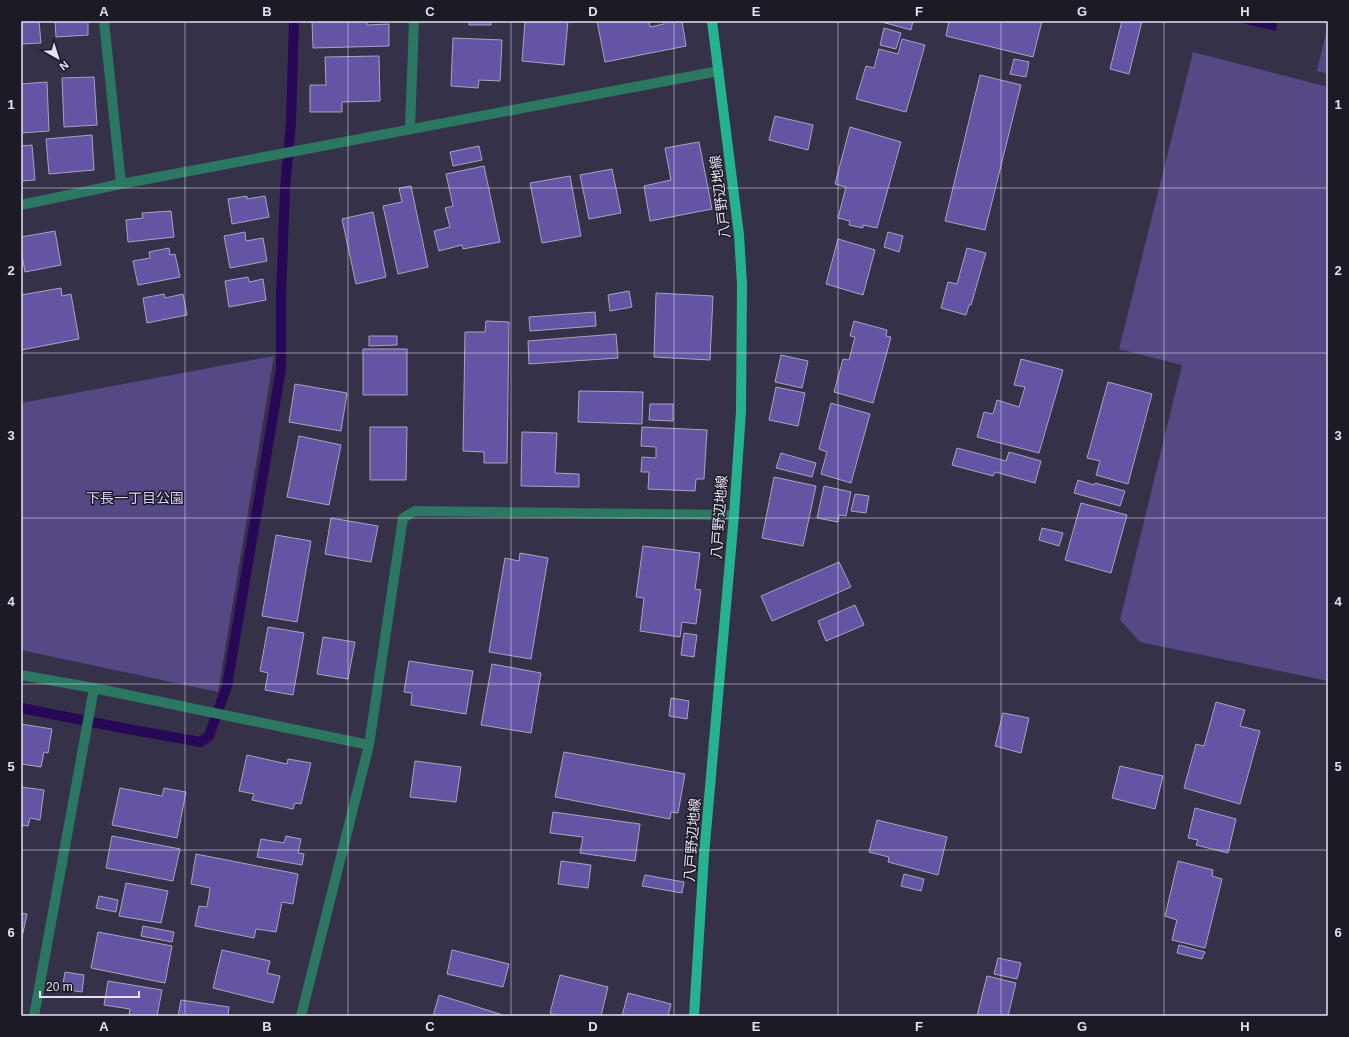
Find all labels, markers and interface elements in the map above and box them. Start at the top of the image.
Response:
text: A [99,4,109,19]
text: B [262,4,272,19]
text: C [425,4,435,19]
text: D [588,4,598,19]
text: E [752,4,761,19]
text: F [915,4,923,19]
text: G [1077,4,1087,19]
text: H [1240,4,1250,19]
north arrow [38,38,78,78]
text: N [57,59,71,73]
text: 1 [7,97,15,112]
text: 1 [1334,97,1342,112]
street label: 八戸野辺地線 [707,154,733,240]
text: 2 [7,263,15,278]
text: 2 [1334,263,1342,278]
text: 3 [7,428,15,443]
text: 3 [1334,428,1342,443]
street label: 八戸野辺地線 [708,475,730,559]
park label: 下長一丁目公園 [86,490,184,506]
text: 4 [7,594,15,609]
text: 4 [1334,594,1342,609]
text: 5 [7,759,15,774]
text: 5 [1334,759,1342,774]
street label: 八戸野辺地線 [681,798,703,882]
text: 6 [7,925,15,940]
text: 6 [1334,925,1342,940]
scale bar [40,973,139,999]
text: 20 m [46,980,73,994]
text: A [99,1019,109,1034]
text: B [262,1019,272,1034]
text: C [425,1019,435,1034]
text: D [588,1019,598,1034]
text: E [752,1019,761,1034]
text: F [915,1019,923,1034]
text: G [1077,1019,1087,1034]
text: H [1240,1019,1250,1034]

